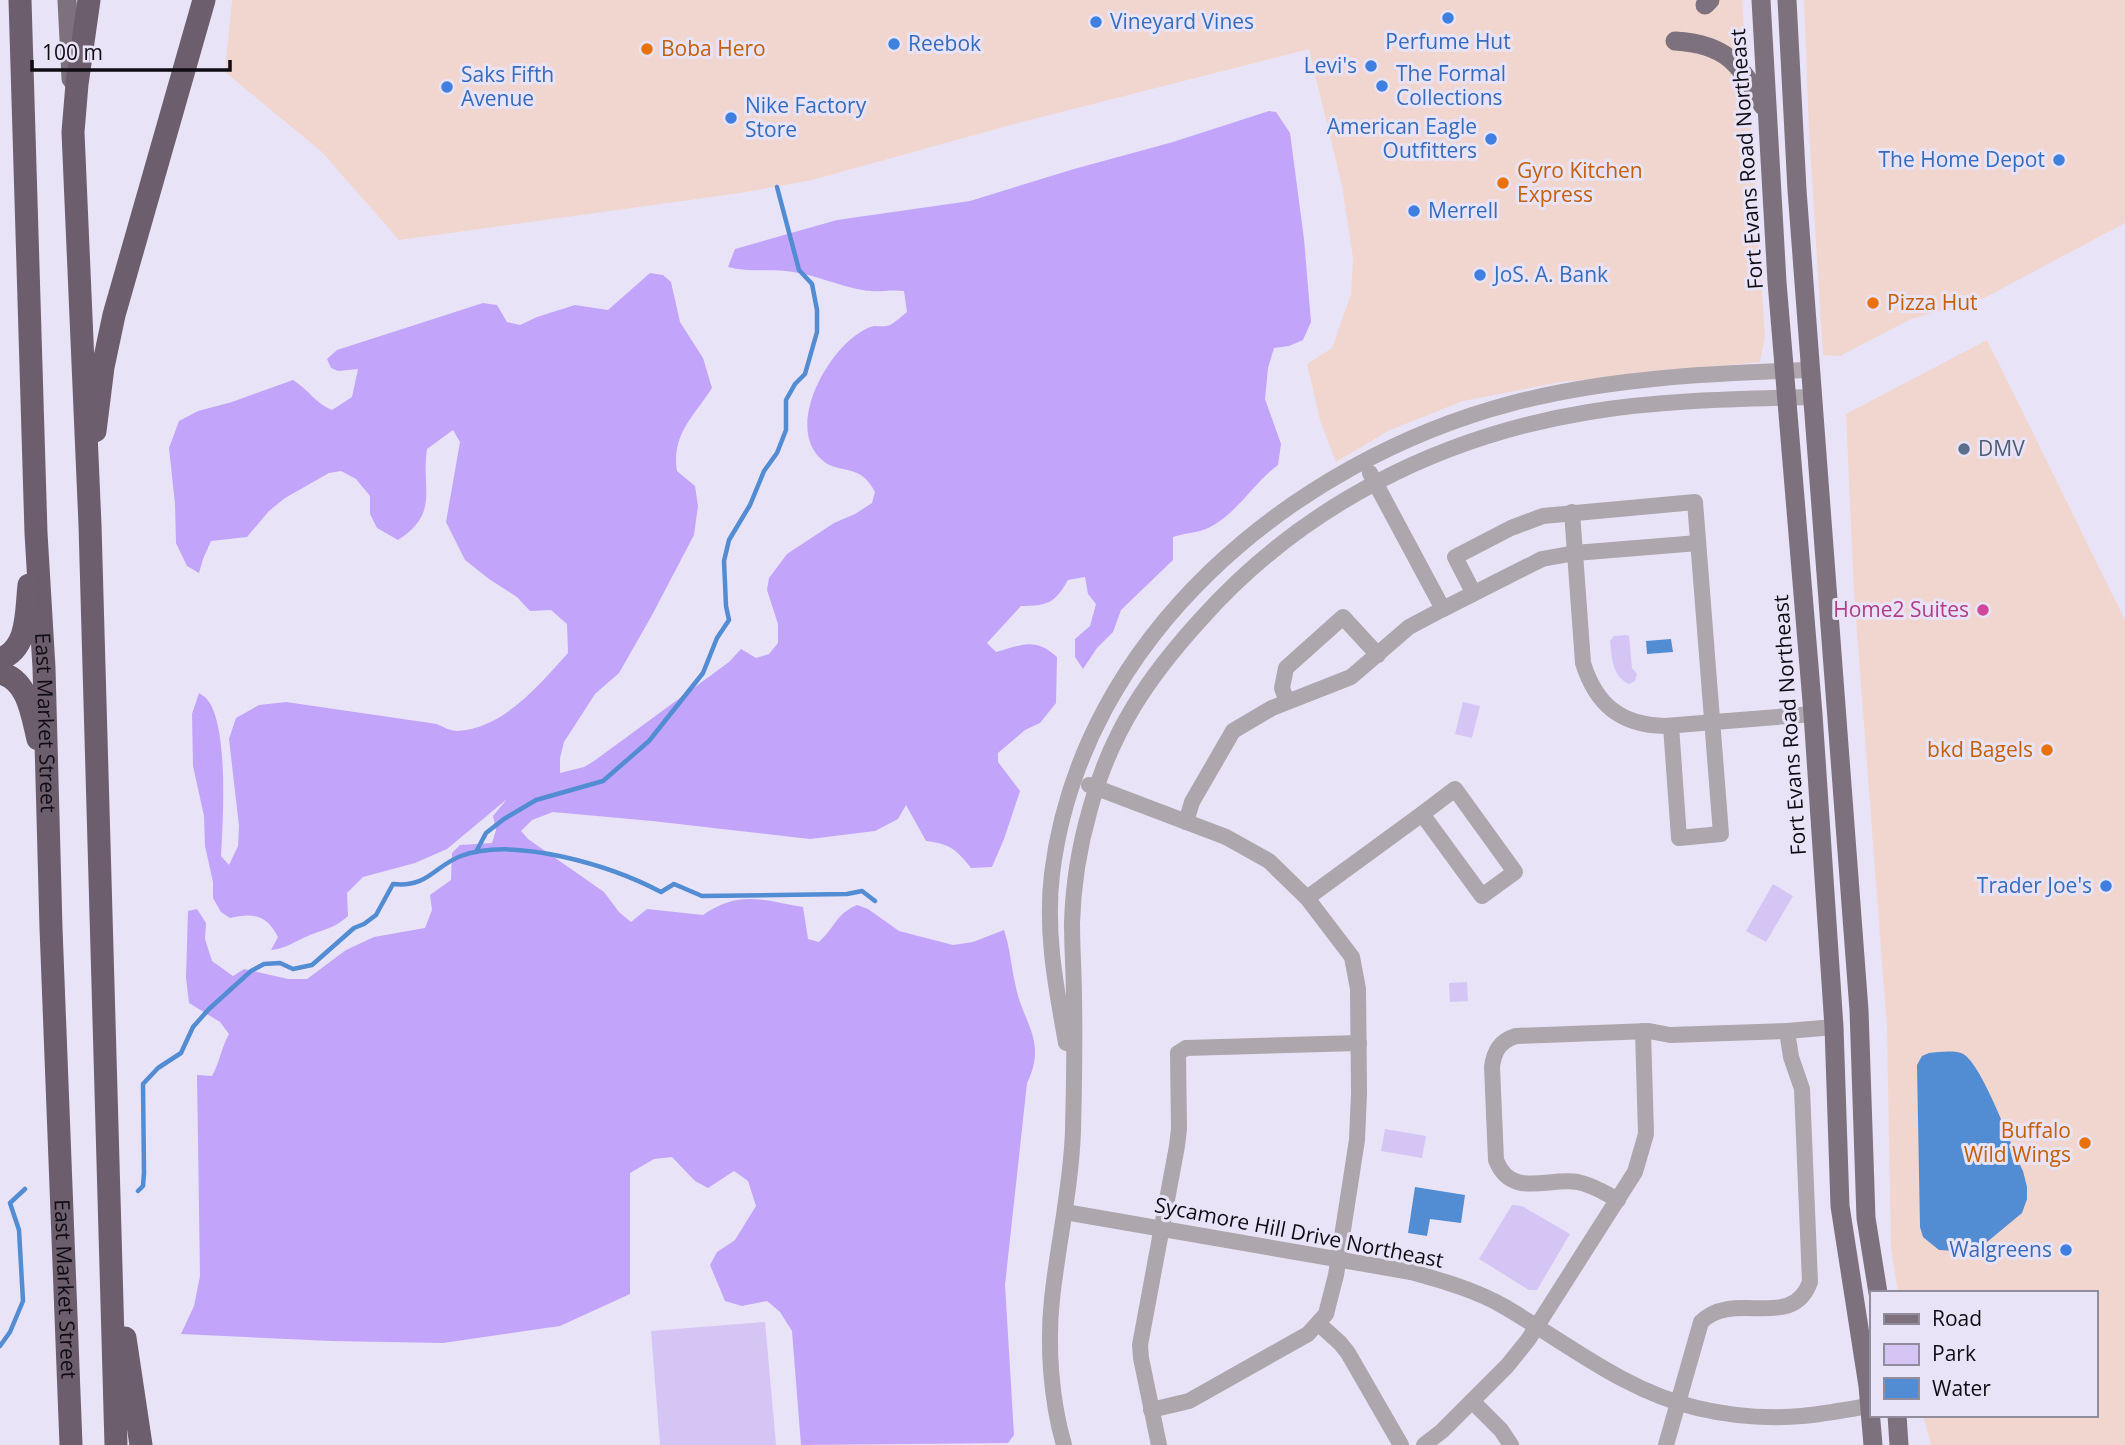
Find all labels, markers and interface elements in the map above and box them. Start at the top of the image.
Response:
place label: Vineyard Vines [1110,7,1254,35]
marker: Perfume Hut [1440,10,1456,26]
marker: Vineyard Vines [1088,14,1104,30]
place label: Perfume Hut [1385,27,1511,55]
scale bar [32,28,229,72]
street label: Fort Evans Road Northeast [1723,28,1769,290]
place label: Reebok [908,29,981,57]
place label: Boba Hero [661,34,766,62]
marker: Reebok [886,36,902,52]
text: 100 m [42,38,103,66]
marker: Boba Hero [639,41,655,57]
place label: Levi's [1304,51,1357,79]
marker: Levi's [1363,58,1379,74]
place label: The Formal Collections [1396,59,1506,111]
place label: Saks Fifth Avenue [461,60,554,112]
marker: The Formal Collections [1374,78,1390,94]
marker: Saks Fifth Avenue [439,79,455,95]
place label: Nike Factory Store [745,91,867,143]
marker: Nike Factory Store [723,110,739,126]
place label: American Eagle Outfitters [1327,112,1477,164]
marker: American Eagle Outfitters [1483,131,1499,147]
place label: The Home Depot [1879,145,2045,173]
marker: The Home Depot [2051,152,2067,168]
place label: Gyro Kitchen Express [1517,156,1643,208]
marker: Gyro Kitchen Express [1495,175,1511,191]
place label: Merrell [1428,196,1498,224]
marker: Merrell [1406,203,1422,219]
place label: JoS. A. Bank [1492,260,1608,288]
marker: JoS. A. Bank [1472,267,1488,283]
place label: Pizza Hut [1887,288,1978,316]
marker: Pizza Hut [1865,295,1881,311]
place label: DMV [1978,434,2025,462]
marker: DMV [1956,441,1972,457]
street label: Fort Evans Road Northeast [1766,594,1812,856]
place label: Home2 Suites [1833,595,1969,623]
marker: Home2 Suites [1975,602,1991,618]
street label: East Market Street [29,632,63,813]
place label: bkd Bagels [1927,735,2033,763]
marker: bkd Bagels [2039,742,2055,758]
place label: Trader Joe's [1977,871,2092,899]
marker: Trader Joe's [2098,878,2114,894]
place label: Buffalo Wild Wings [1964,1116,2071,1168]
marker: Buffalo Wild Wings [2077,1135,2093,1151]
street label: Sycamore Hill Drive Northeast [1152,1190,1446,1274]
street label: East Market Street [49,1199,83,1380]
place label: Walgreens [1949,1235,2052,1263]
marker: Walgreens [2058,1242,2074,1258]
legend [1870,1291,2097,1417]
text: Road [1932,1304,1982,1332]
text: Park [1932,1339,1976,1367]
text: Water [1932,1374,1991,1402]

